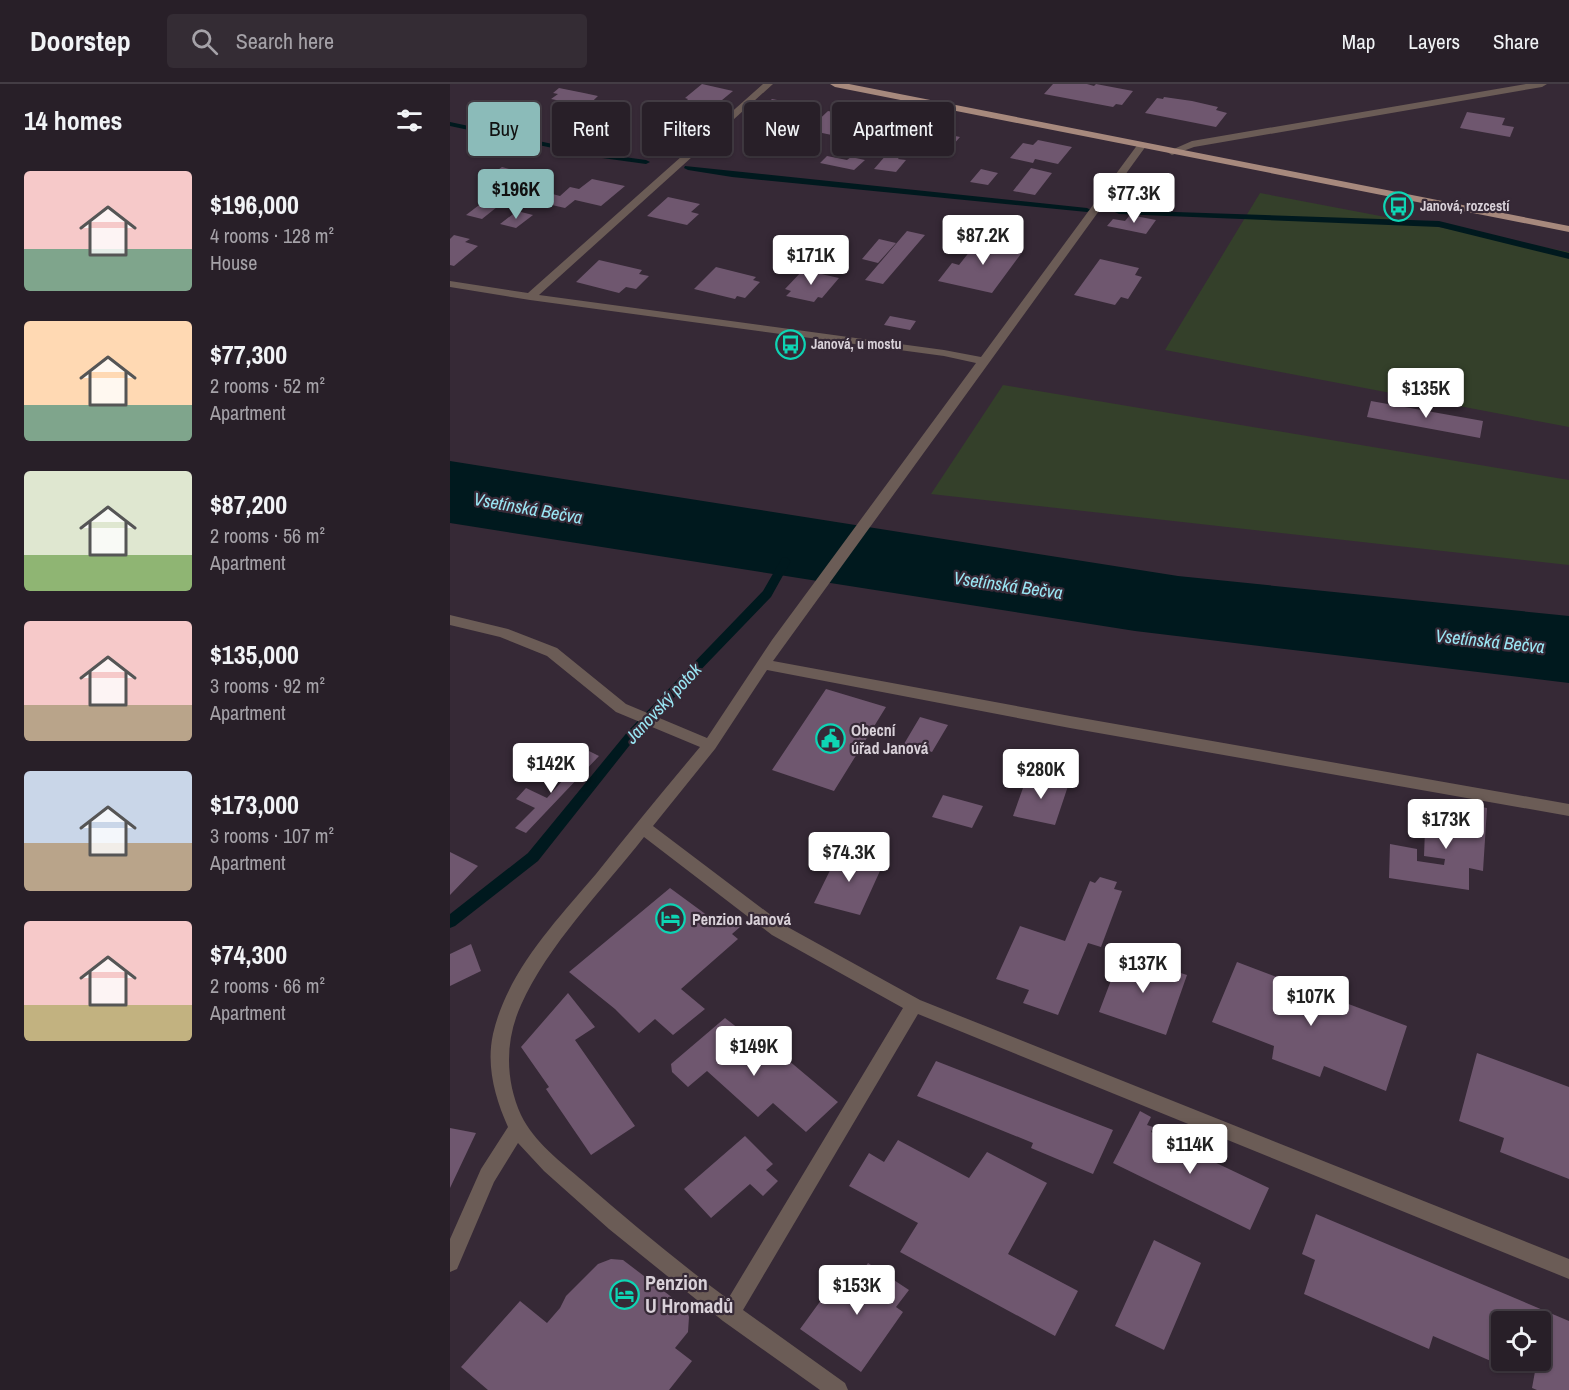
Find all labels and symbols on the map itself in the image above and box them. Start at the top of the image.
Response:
pin: $196K [474,169,558,220]
pin: $77.3K [1085,173,1183,224]
bus stop icon: Janová, rozcestí [1383,190,1415,222]
place label: Janová, rozcestí [1420,197,1510,215]
pin: $87.2K [934,215,1032,266]
pin: $171K [769,235,853,286]
bus stop icon: Janová, u mostu [774,328,806,360]
place label: Janová, u mostu [811,335,902,353]
pin: $135K [1384,368,1468,419]
water label: Vsetínská Bečva [472,486,584,530]
water label: Vsetínská Bečva [952,565,1064,605]
water label: Vsetínská Bečva [1434,623,1546,659]
water label: Janovský potok [618,657,707,749]
place label: Obecní úřad Janová [851,719,929,759]
public building icon: Obecní úřad Janová [814,723,846,755]
pin: $142K [509,743,593,794]
pin: $280K [999,749,1083,800]
pin: $173K [1404,799,1488,850]
pin: $74.3K [800,832,898,883]
hotel icon: Penzion Janová [655,903,687,935]
place label: Penzion Janová [692,908,792,930]
pin: $137K [1101,943,1185,994]
pin: $107K [1269,976,1353,1027]
pin: $149K [712,1026,796,1077]
pin: $114K [1148,1124,1232,1175]
pin: $153K [815,1265,899,1316]
place label: Penzion U Hromadů [645,1269,733,1319]
hotel icon: Penzion U Hromadů [608,1278,640,1310]

